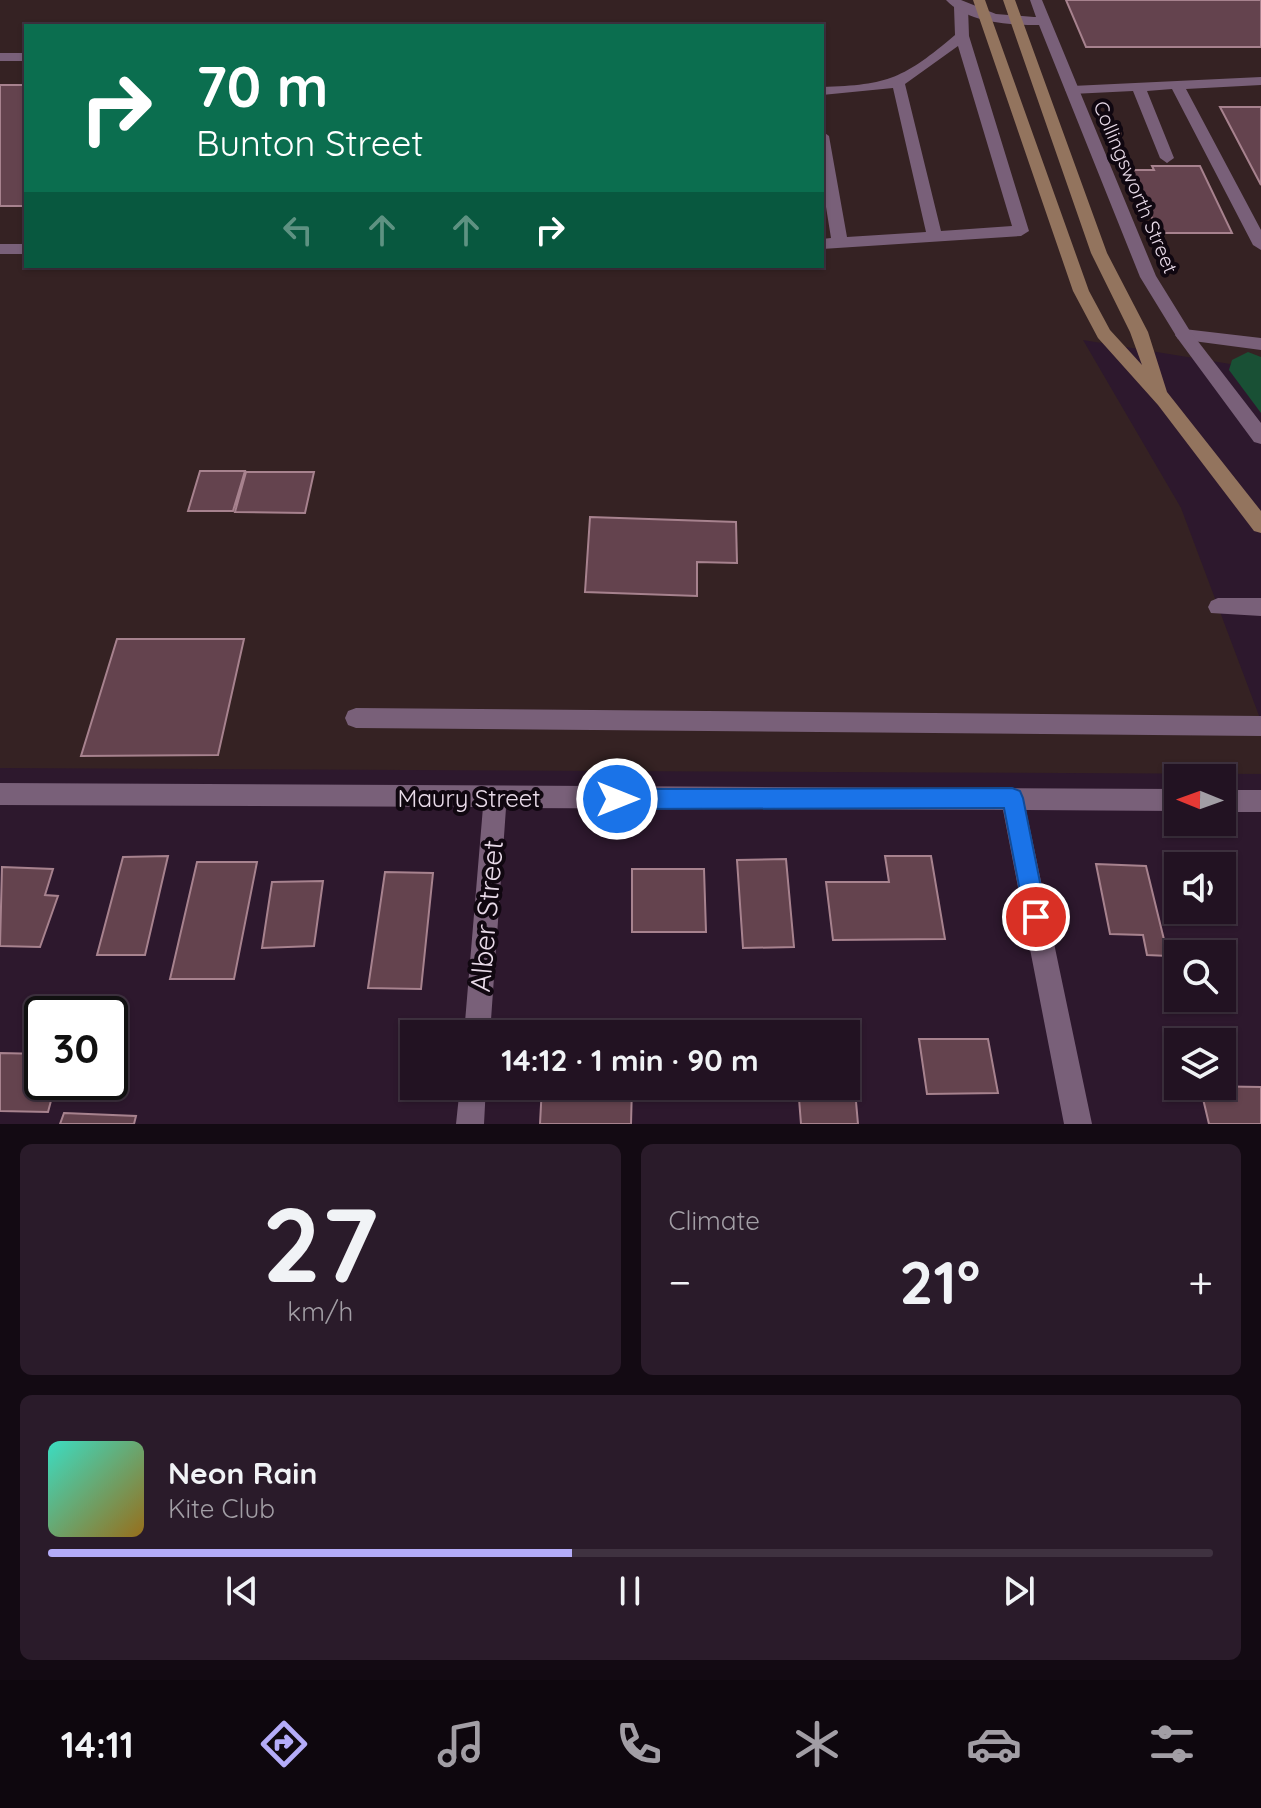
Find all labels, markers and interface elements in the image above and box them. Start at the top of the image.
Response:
text: 70 m [196,51,328,121]
icon: right [64,56,168,160]
street label: Collingsworth Street [1088,97,1184,277]
text: Bunton Street [196,120,424,165]
icon: left [276,208,320,252]
icon: ahead [360,208,404,252]
icon: ahead [444,208,488,252]
icon: right [528,208,572,252]
position arrow [575,757,659,841]
north arrow [1164,764,1236,836]
map controls [1164,764,1236,1100]
street label: Maury Street [398,783,540,813]
street label: Alber Street [462,839,510,993]
button: sound [1164,852,1236,924]
pin [1002,883,1070,951]
icon: arrive [1014,895,1058,939]
button: search [1164,940,1236,1012]
speed limit sign: 30 [24,996,128,1100]
button: layers [1164,1028,1236,1100]
text: 14:12 · 1 min · 90 m [501,1041,759,1079]
text: 27 [262,1178,378,1308]
text: Climate [669,1204,760,1237]
text: 21° [899,1244,980,1319]
text: − [669,1254,691,1309]
text: + [1188,1254,1213,1309]
text: km/h [287,1295,353,1328]
text: Neon Rain [168,1454,317,1492]
text: Kite Club [168,1492,275,1525]
icon: previous [220,1569,264,1613]
icon: pause [608,1569,652,1613]
icon: next [997,1569,1041,1613]
icon: directions [256,1716,312,1772]
icon: music [433,1716,489,1772]
icon: phone [611,1716,667,1772]
icon: climate [789,1716,845,1772]
icon: car [966,1716,1022,1772]
icon: filters [1144,1716,1200,1772]
text: 14:11 [61,1722,134,1767]

